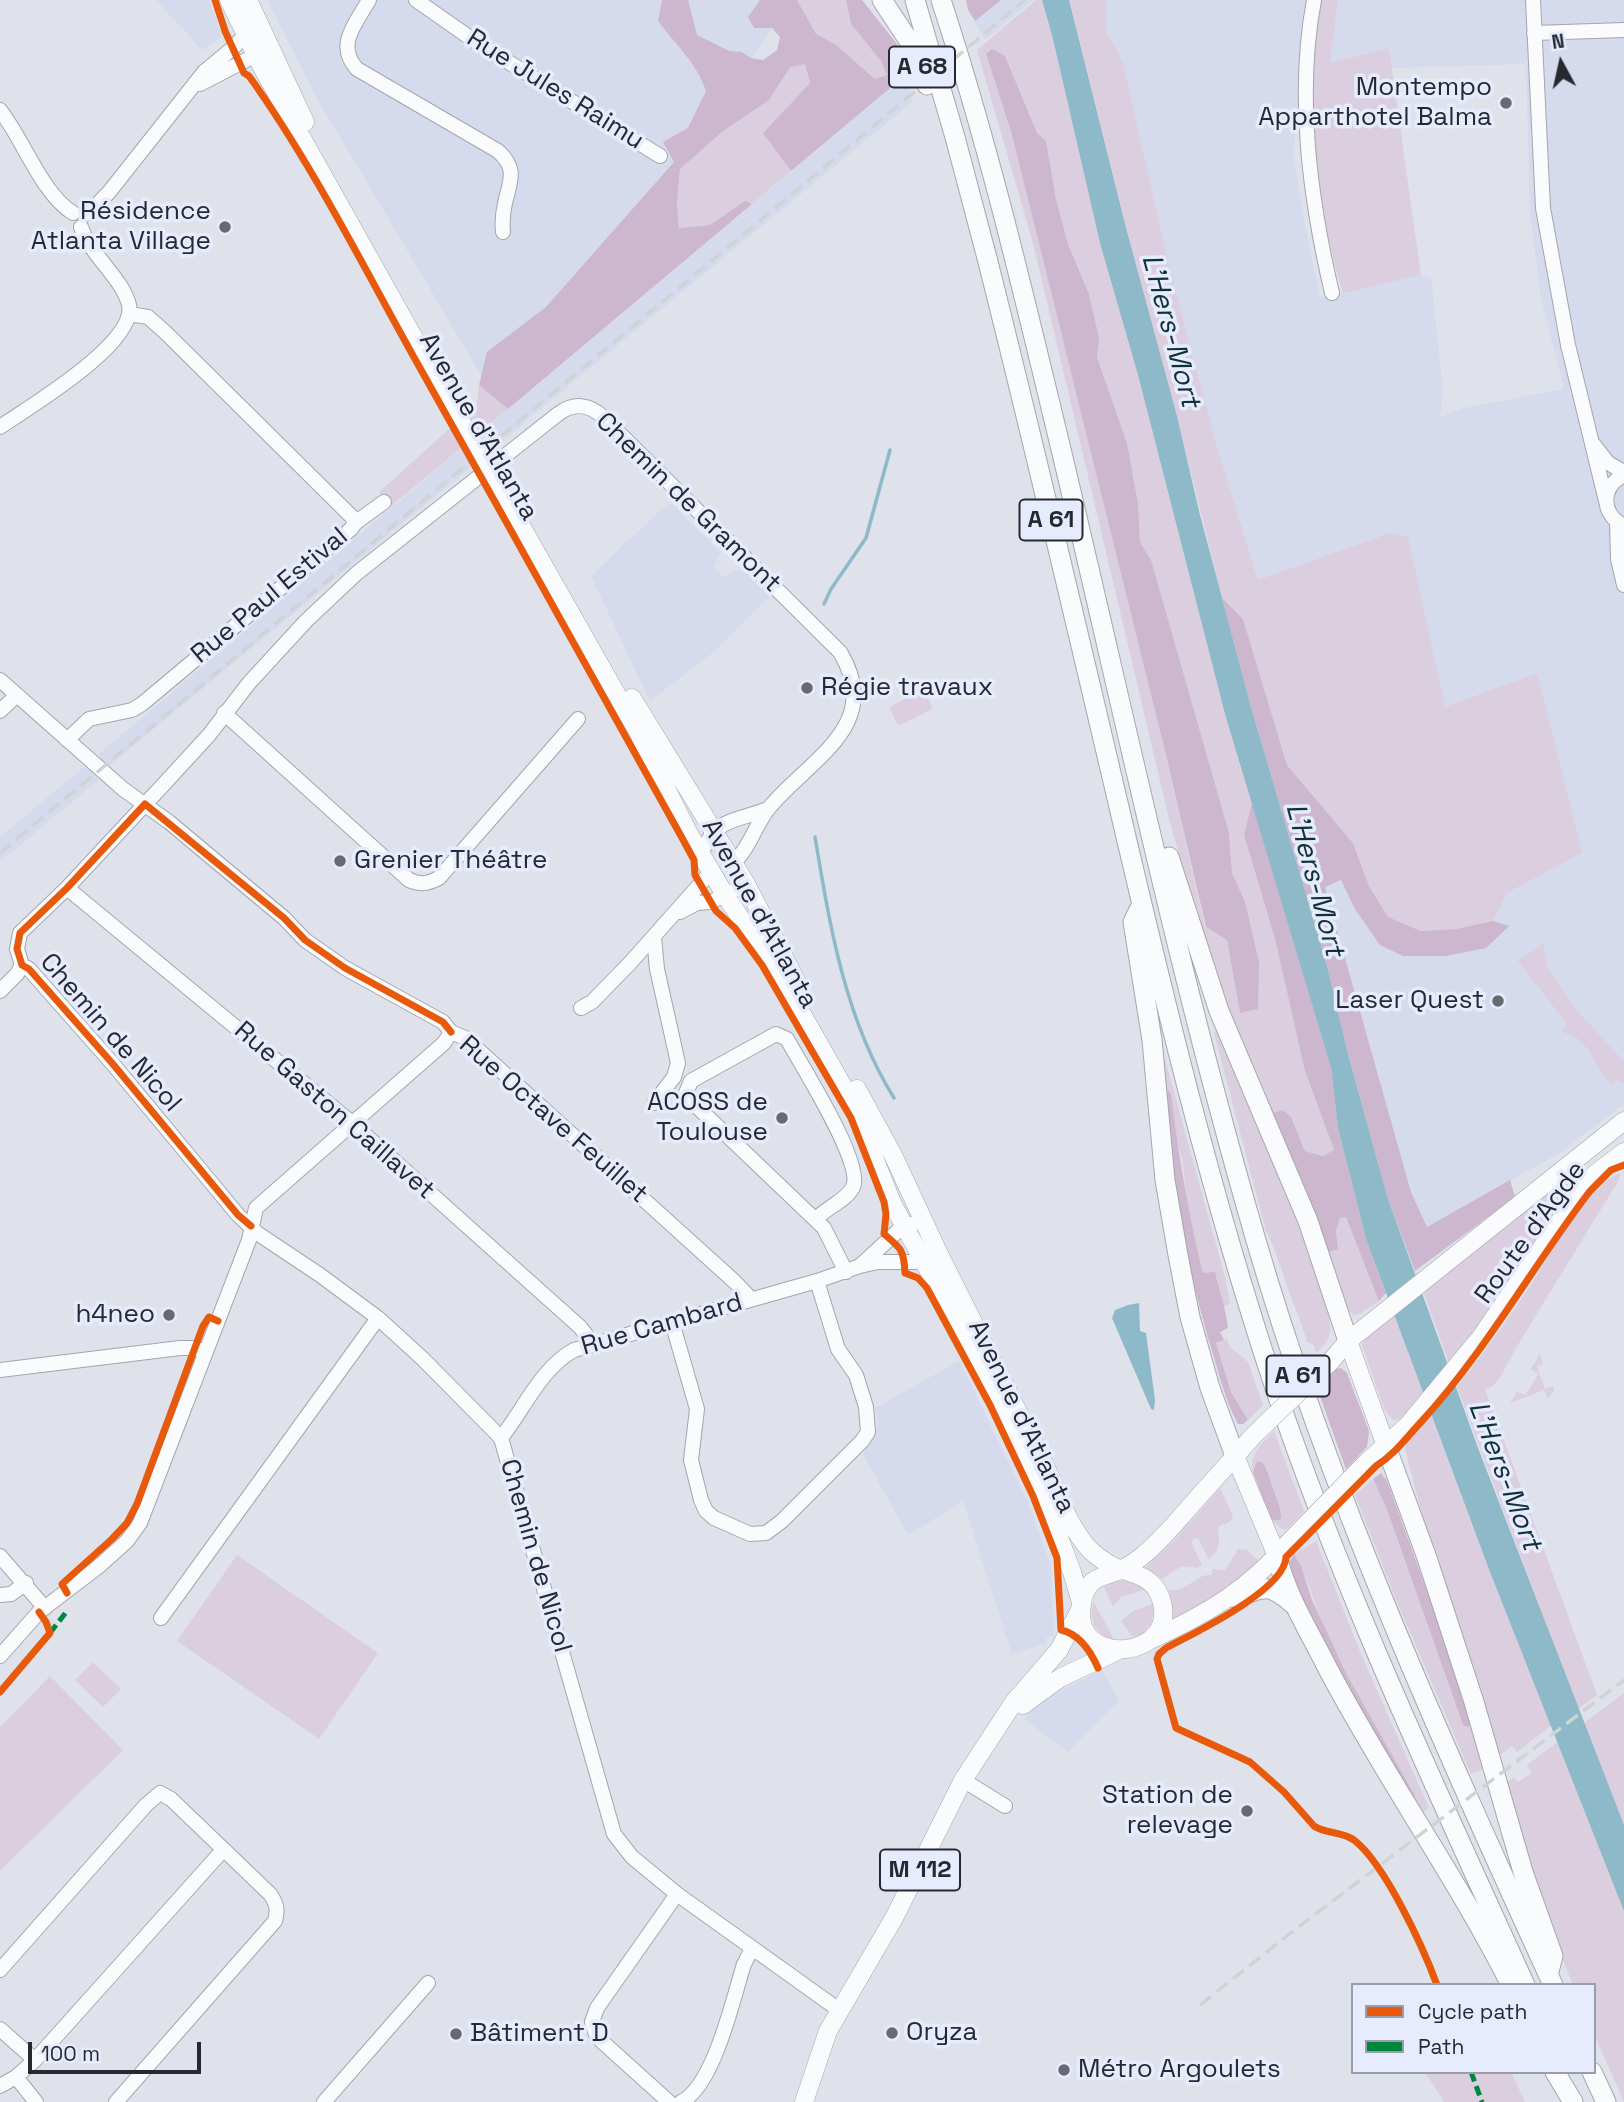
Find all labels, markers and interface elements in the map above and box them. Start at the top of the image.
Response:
street label: Rue Jules Raimu [461,23,649,157]
north arrow [1526,28,1596,98]
text: N [1550,28,1566,55]
road number: A 68 [889,46,955,88]
place label: Montempo Apparthotel Balma [1258,72,1492,134]
marker: Montempo Apparthotel Balma [1498,95,1514,111]
place label: Résidence Atlanta Village [31,196,211,258]
marker: Résidence Atlanta Village [217,219,233,235]
water label: L'Hers-Mort [1133,251,1207,411]
street label: Avenue d'Atlanta [412,328,544,526]
street label: Chemin de Gramont [589,406,787,600]
road number: A 61 [1020,500,1082,540]
street label: Rue Paul Estival [185,522,355,670]
place label: Régie travaux [821,672,993,704]
marker: Régie travaux [799,680,815,696]
water label: L'Hers-Mort [1277,800,1351,960]
street label: Avenue d'Atlanta [694,814,824,1014]
place label: Grenier Théâtre [354,845,547,877]
marker: Grenier Théâtre [332,853,348,869]
street label: Chemin de Nicol [33,947,187,1119]
place label: Laser Quest [1335,985,1484,1017]
marker: Laser Quest [1490,993,1506,1009]
street label: Rue Gaston Caillavet [227,1015,441,1207]
street label: Rue Octave Feuillet [452,1030,654,1210]
place label: ACOSS de Toulouse [647,1087,768,1148]
marker: ACOSS de Toulouse [774,1110,790,1126]
street label: Route d'Agde [1469,1156,1593,1310]
street label: Rue Cambard [578,1287,746,1363]
place label: h4neo [75,1299,155,1331]
marker: h4neo [161,1307,177,1323]
street label: Avenue d'Atlanta [961,1315,1081,1519]
road number: A 61 [1266,1356,1330,1396]
water label: L'Hers-Mort [1460,1397,1548,1555]
street label: Chemin de Nicol [492,1456,578,1656]
place label: Station de relevage [1102,1780,1233,1842]
marker: Station de relevage [1239,1803,1255,1819]
road number: M 112 [880,1850,960,1891]
legend [1351,1983,1596,2074]
text: Cycle path [1418,1998,1527,2025]
place label: Oryza [906,2017,978,2049]
place label: Bâtiment D [470,2018,609,2050]
marker: Oryza [884,2025,900,2041]
marker: Bâtiment D [448,2026,464,2042]
scale bar [32,2028,205,2072]
text: Path [1418,2033,1464,2060]
text: 100 m [41,2040,100,2067]
place label: Métro Argoulets [1078,2054,1281,2086]
marker: Métro Argoulets [1056,2062,1072,2078]

